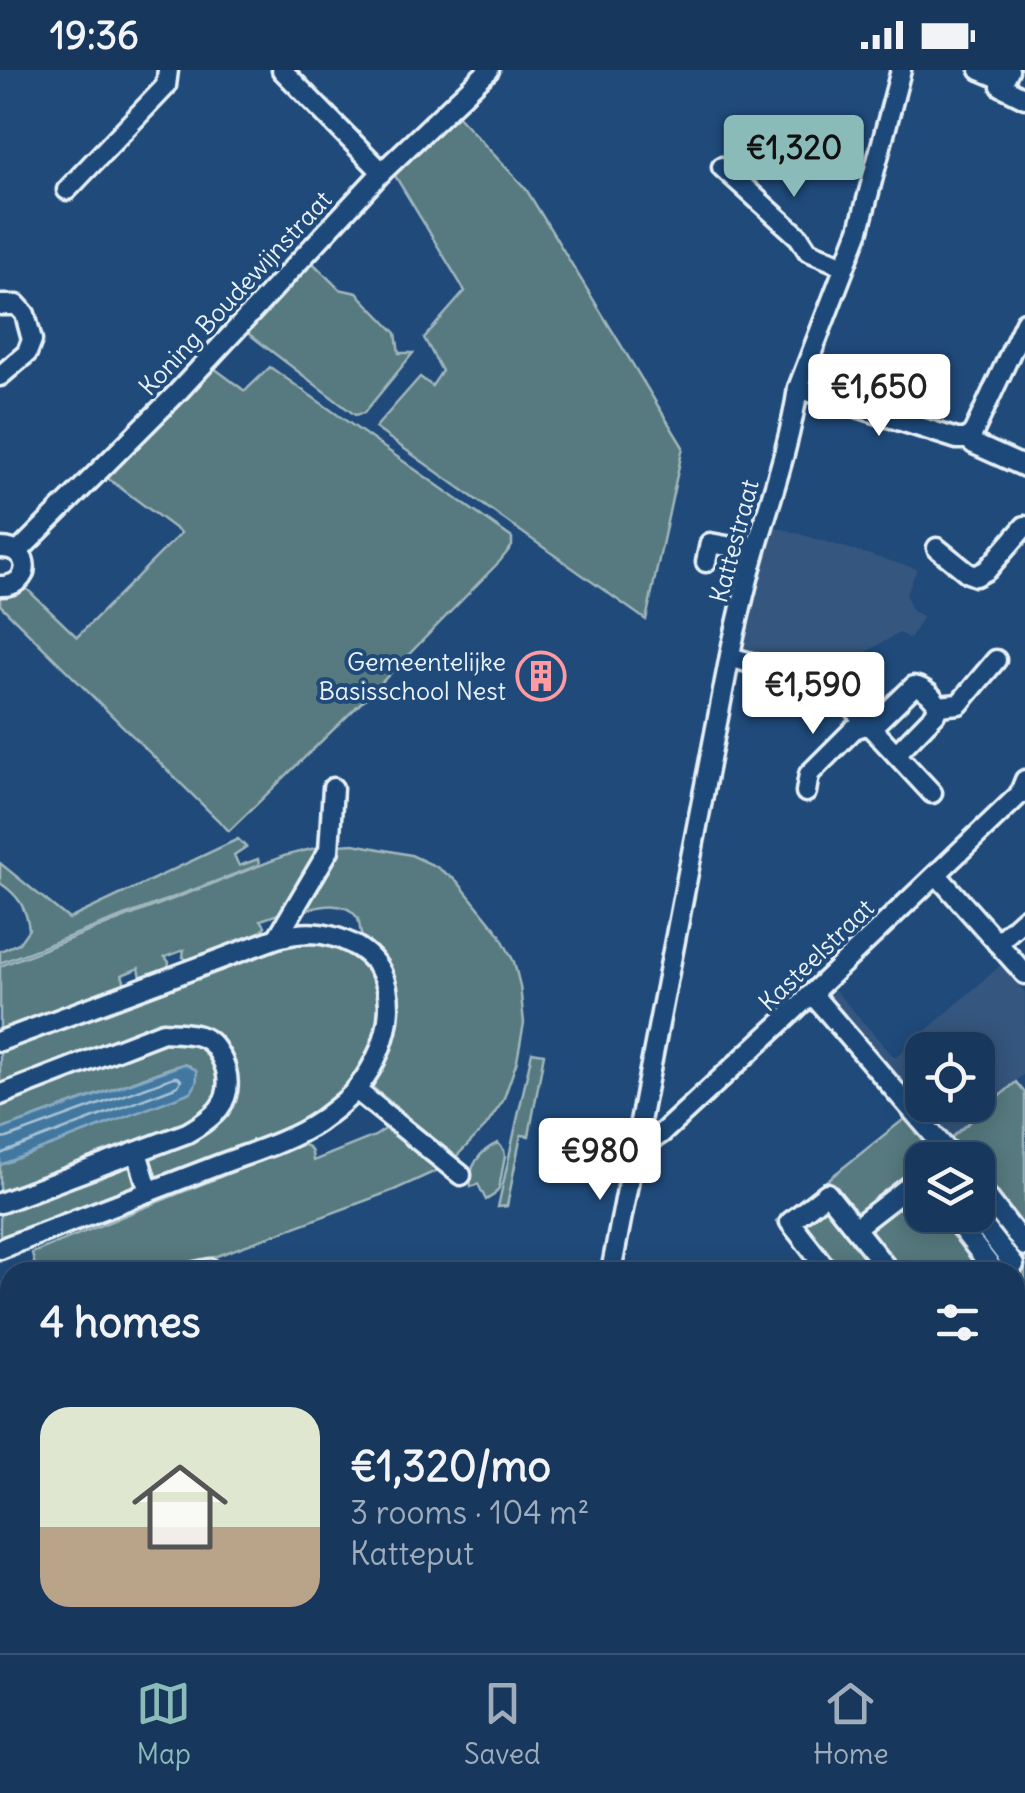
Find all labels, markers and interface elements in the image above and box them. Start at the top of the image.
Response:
text: 19:36 [50,12,139,59]
pin: €1,320 [713,115,875,200]
text: €1,320 [746,127,842,168]
street label: Koning Boudewijnstraat [132,184,338,402]
pin: €1,650 [798,354,960,439]
text: €1,650 [830,366,928,407]
street label: Kattestraat [702,476,766,606]
place label: Gemeentelijke Basisschool Nest [318,646,506,707]
building icon: Gemeentelijke Basisschool Nest [515,650,567,702]
pin: €1,590 [732,652,894,737]
text: €1,590 [764,664,862,705]
street label: Kasteelstraat [752,892,880,1018]
map controls [905,1032,995,1232]
button: locate [905,1032,995,1122]
pin: €980 [541,1118,659,1203]
text: €980 [561,1130,639,1171]
button: layers [905,1142,995,1232]
icon: filters [930,1295,985,1350]
text: 4 homes [40,1296,201,1348]
text: €1,320/mo [350,1440,551,1492]
icon: home [120,1447,240,1567]
text: 3 rooms · 104 m² [350,1492,589,1533]
text: Katteput [350,1533,474,1574]
tab: Map [136,1676,191,1772]
tab: Saved [464,1676,541,1772]
tab: Home [813,1676,889,1772]

